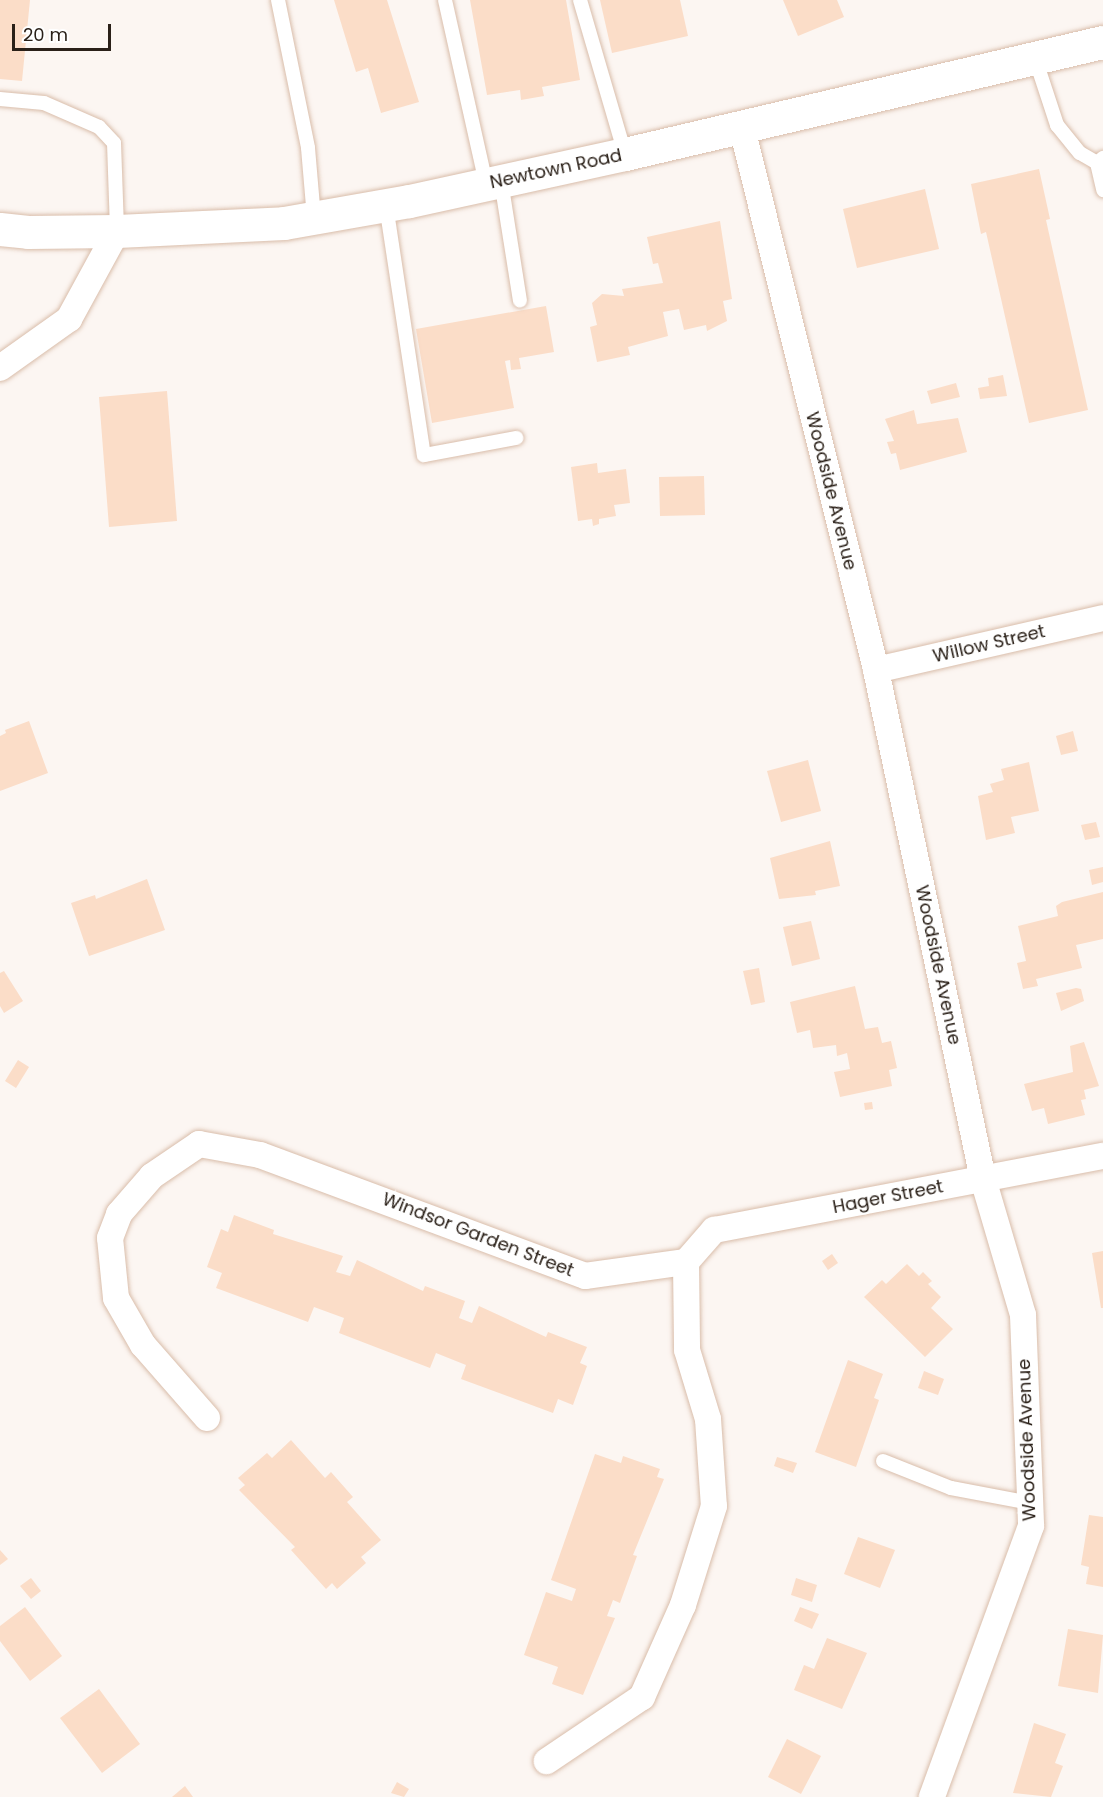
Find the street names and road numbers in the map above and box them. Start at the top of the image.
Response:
street label: Newtown Road [488,144,624,194]
street label: Woodside Avenue [801,410,861,572]
street label: Willow Street [931,621,1047,667]
street label: Woodside Avenue [911,883,965,1047]
street label: Hager Street [831,1176,945,1218]
street label: Windsor Garden Street [379,1188,577,1282]
street label: Woodside Avenue [1013,1359,1041,1521]

